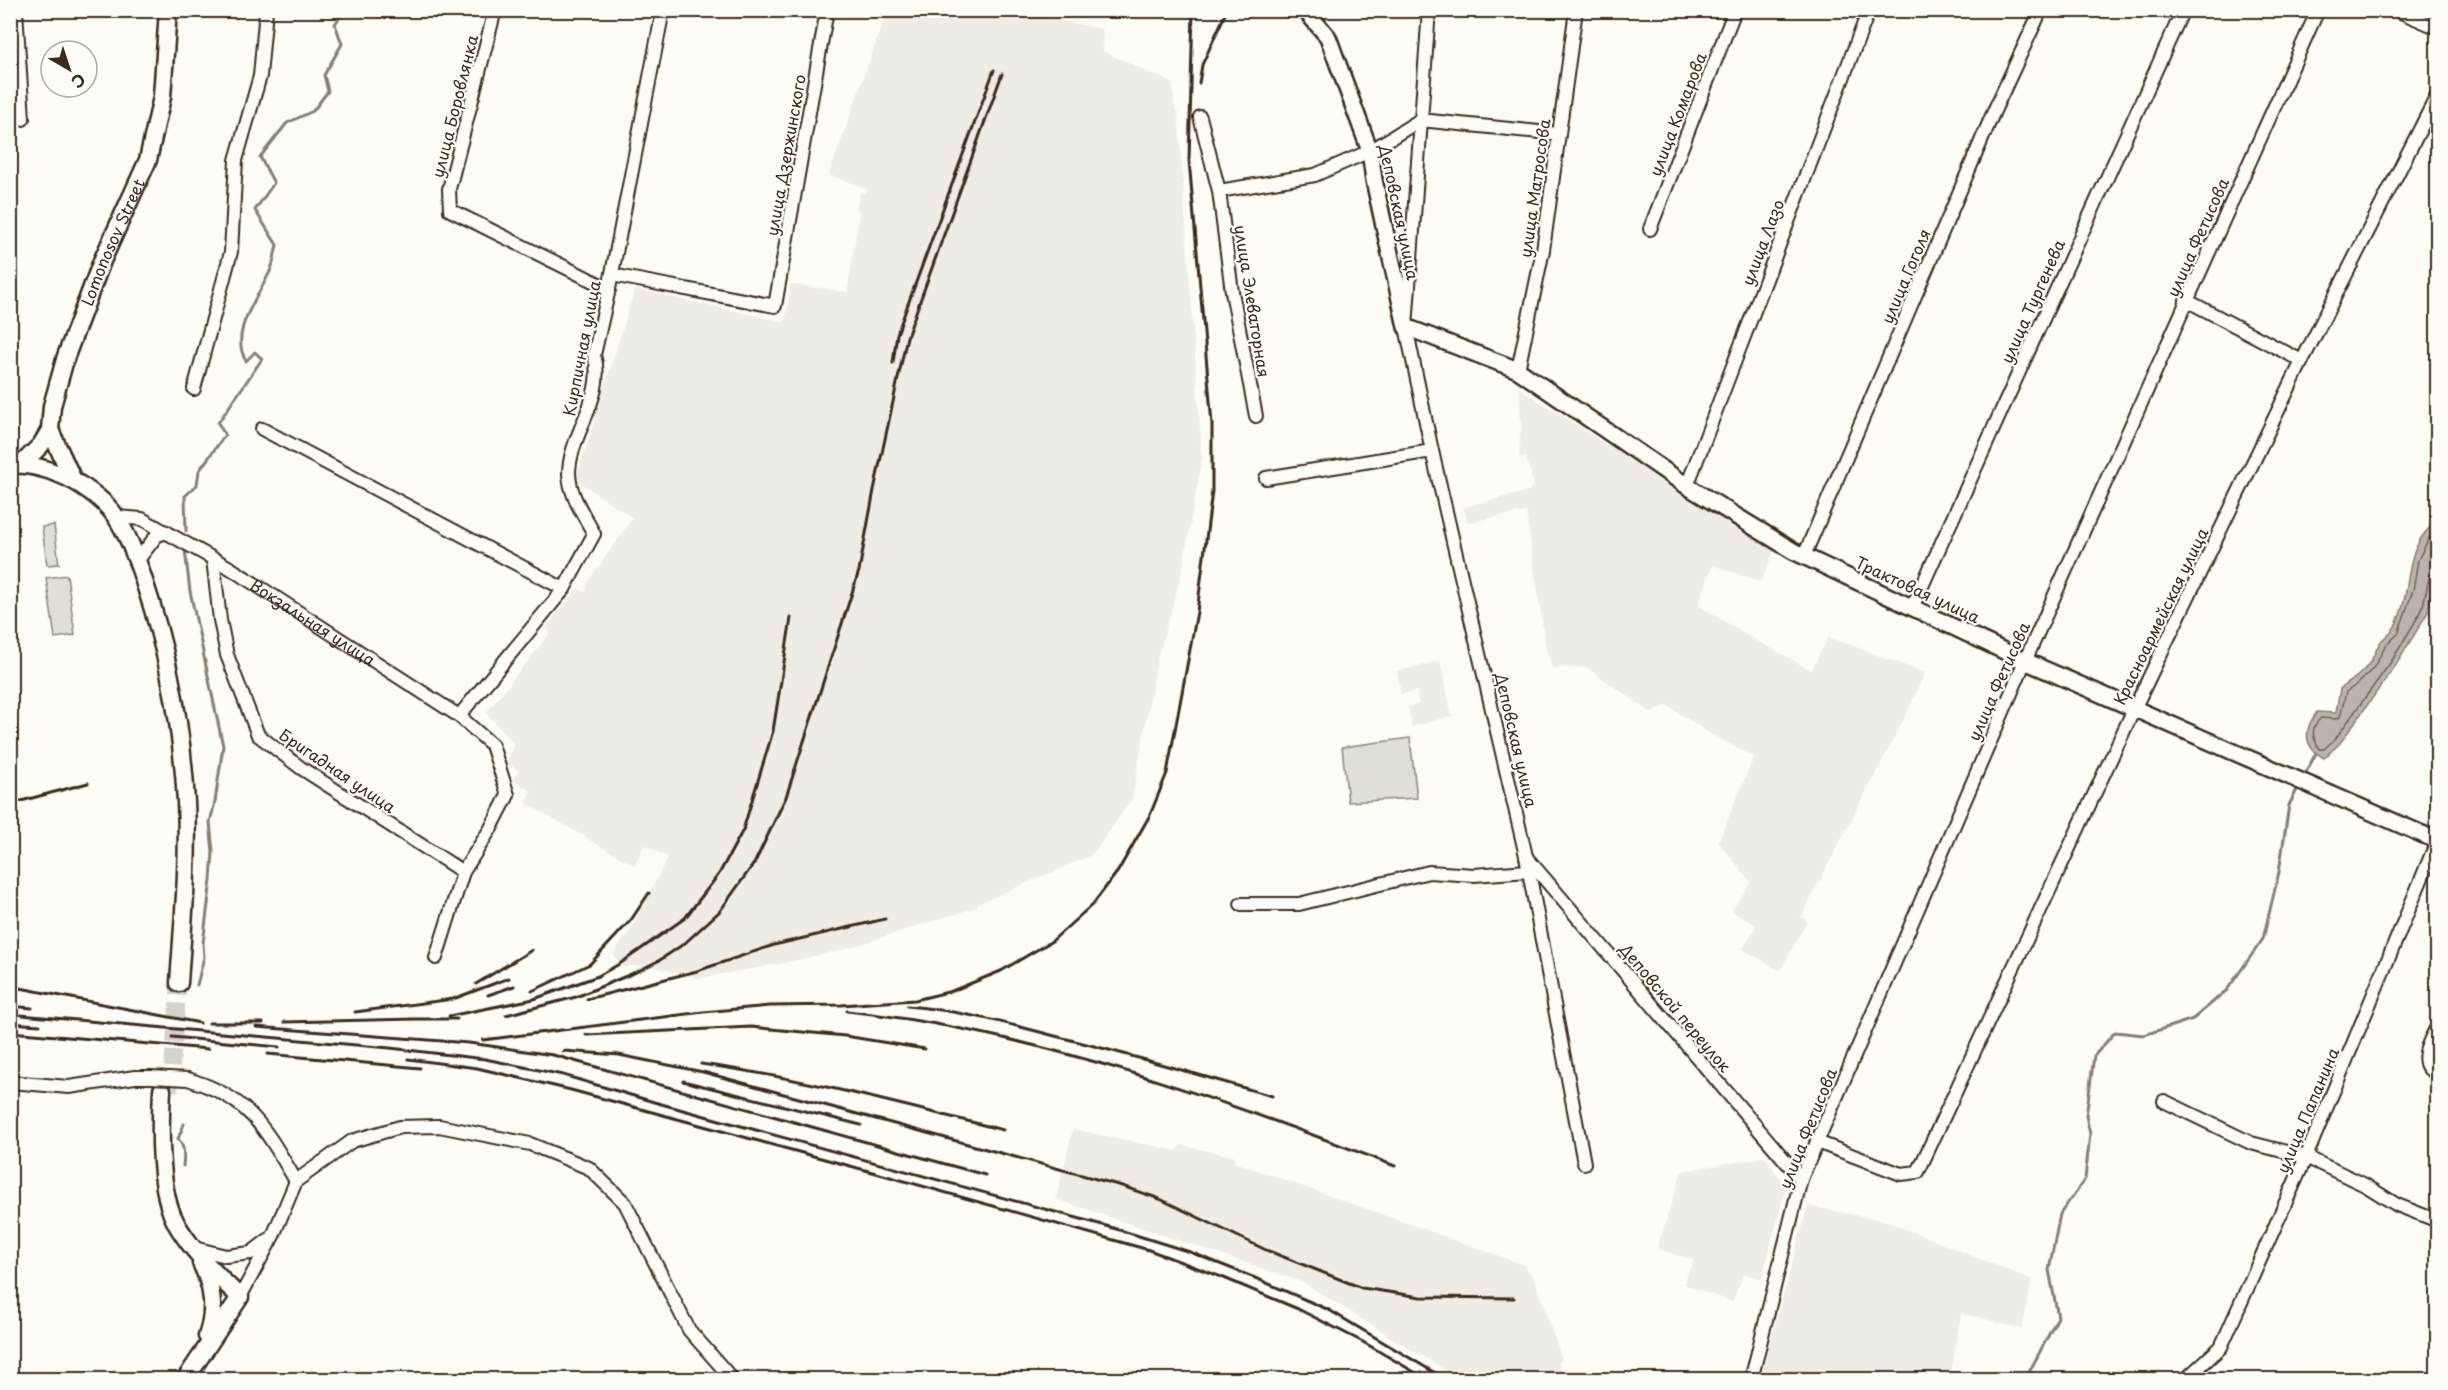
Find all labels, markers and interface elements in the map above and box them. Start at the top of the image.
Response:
street label: улица Боровлянка [425,32,483,180]
north arrow [39,39,99,99]
street label: улица Комарова [1642,49,1712,179]
text: С [67,68,91,95]
street label: улица Дзержинского [759,72,811,238]
street label: улица Матросова [1512,117,1556,259]
street label: Деповская улица [1374,141,1426,282]
street label: Lomonosov Street [74,174,150,309]
street label: улица Фетисова [2160,174,2234,300]
street label: улица Лазо [1735,195,1789,288]
street label: улица Элеваторная [1229,223,1277,379]
street label: улица Гоголя [1874,225,1936,327]
street label: улица Тургенева [1994,235,2070,367]
street label: Кирпичная улица [556,278,606,418]
street label: Красноармейская улица [2107,523,2213,709]
street label: Трактовая улица [1852,550,1984,628]
street label: Вокзальная улица [246,572,381,671]
street label: улица Фетисова [1961,618,2035,744]
street label: Деповская улица [1490,669,1544,810]
street label: Бригадная улица [275,722,401,818]
street label: Деповской переулок [1614,936,1738,1077]
street label: улица Папанина [2270,1044,2344,1176]
street label: улица Фетисова [1772,1064,1842,1192]

